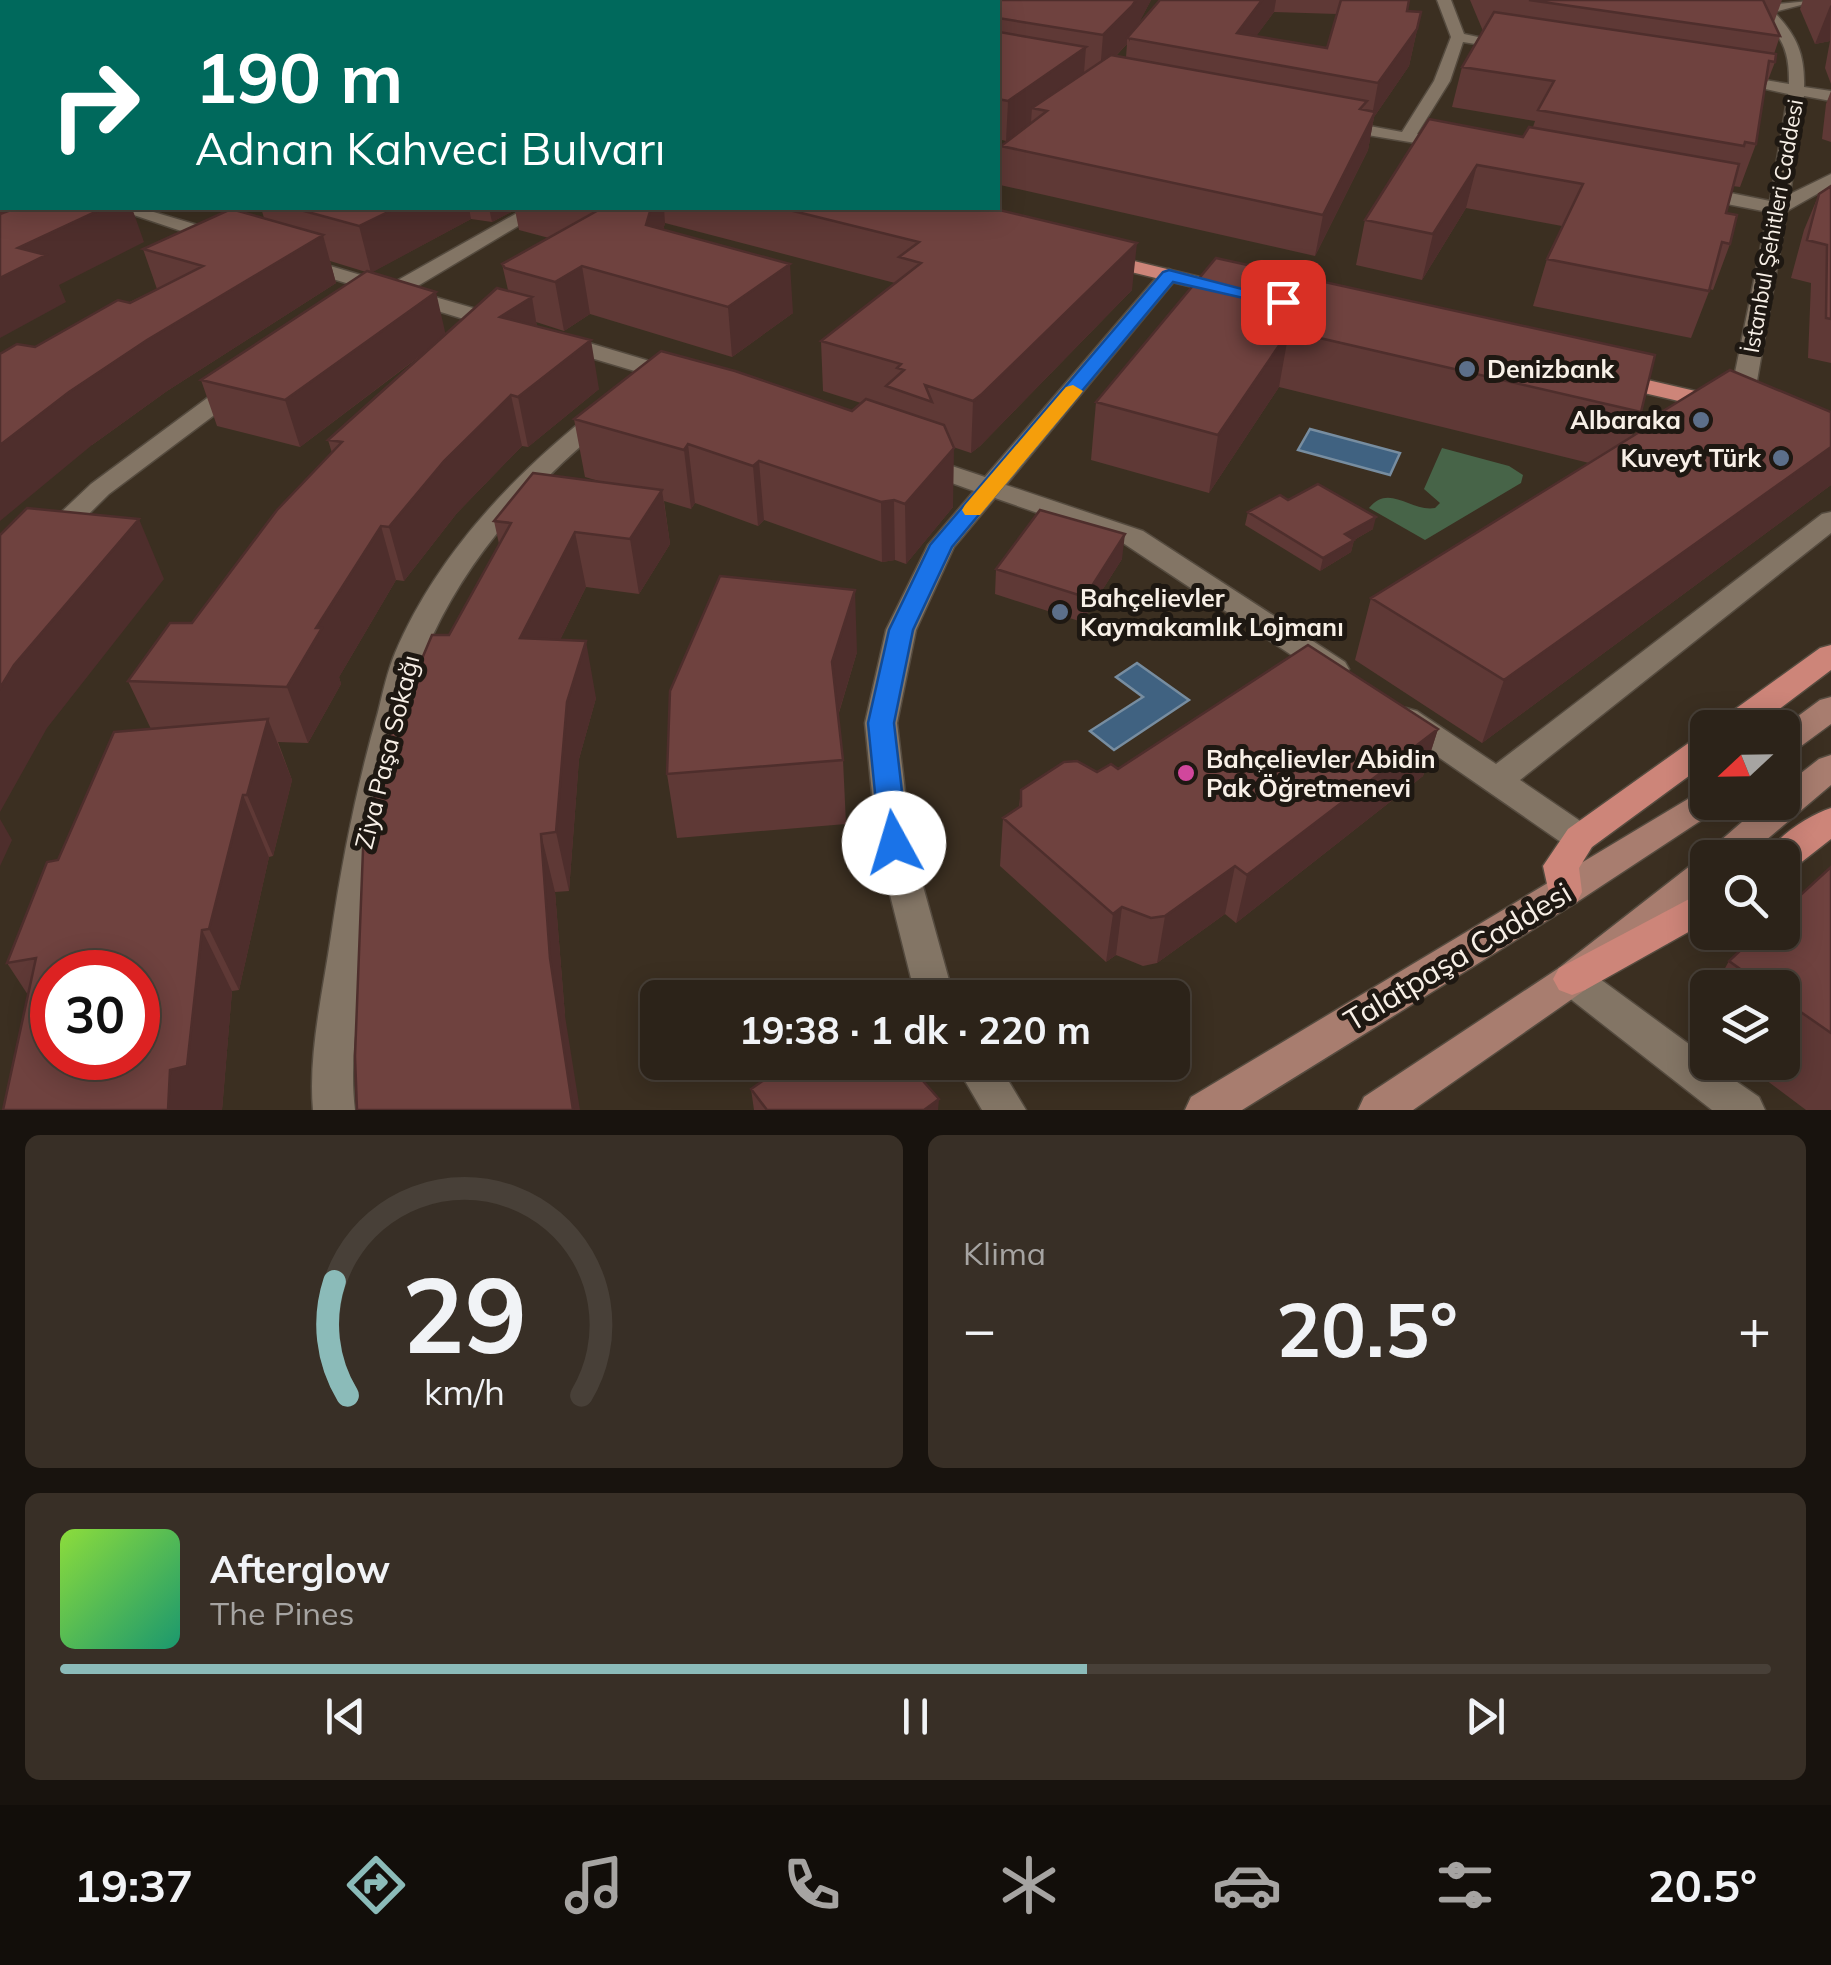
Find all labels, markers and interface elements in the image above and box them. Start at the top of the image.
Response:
text: 190 m [195,33,403,121]
icon: right [30,40,160,170]
street label: İstanbul Şehitleri Caddesi [1737,97,1809,355]
text: Adnan Kahveci Bulvarı [195,120,666,176]
pin [1241,260,1326,345]
icon: arrive [1256,275,1311,330]
place label: Denizbank [1487,353,1616,384]
marker: Denizbank [1456,358,1478,380]
place label: Albaraka [1570,404,1681,435]
marker: Albaraka [1690,409,1712,431]
place label: Kuveyt Türk [1620,442,1762,473]
marker: Kuveyt Türk [1770,447,1792,469]
place label: Bahçelievler Kaymakamlık Lojmanı [1080,582,1344,642]
marker: Bahçelievler Kaymakamlık Lojmanı [1049,601,1071,623]
street label: Ziya Paşa Sokağı [347,652,426,852]
north arrow [1690,710,1800,820]
map controls [1690,710,1800,1080]
place label: Bahçelievler Abidin Pak Öğretmenevi [1206,743,1436,803]
marker: Bahçelievler Abidin Pak Öğretmenevi [1175,762,1197,784]
position arrow [842,791,946,895]
button: search [1690,840,1800,950]
street label: Talatpaşa Caddesi [1337,873,1578,1039]
speed limit sign: 30 [30,950,160,1080]
button: layers [1690,970,1800,1080]
text: 19:38 · 1 dk · 220 m [739,1006,1091,1054]
text: Klima [963,1233,1046,1273]
text: 29 [402,1248,526,1379]
text: 20.5° [1276,1282,1458,1376]
text: − [963,1294,996,1363]
text: + [1738,1294,1771,1363]
text: km/h [424,1369,504,1414]
text: Afterglow [210,1545,390,1593]
text: The Pines [210,1593,354,1633]
icon: previous [318,1689,373,1744]
icon: pause [888,1689,943,1744]
icon: next [1458,1689,1513,1744]
icon: directions [341,1850,411,1920]
icon: music [559,1850,629,1920]
icon: phone [777,1850,847,1920]
icon: climate [994,1850,1064,1920]
icon: car [1212,1850,1282,1920]
icon: filters [1430,1850,1500,1920]
text: 19:37 [74,1857,193,1913]
text: 20.5° [1648,1857,1757,1913]

